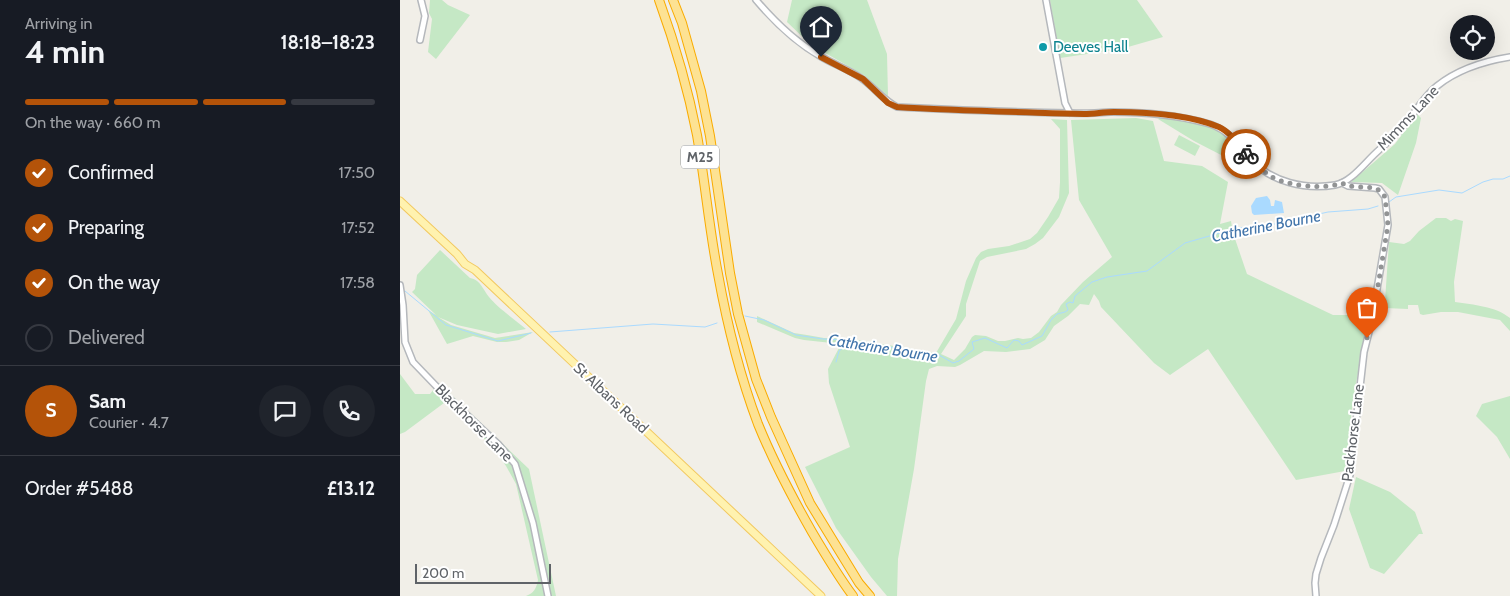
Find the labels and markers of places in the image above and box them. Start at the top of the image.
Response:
pin [800,6,842,57]
place label: Deeves Hall [1053,38,1129,56]
marker: Deeves Hall [1037,41,1049,53]
pin [1346,287,1388,338]

